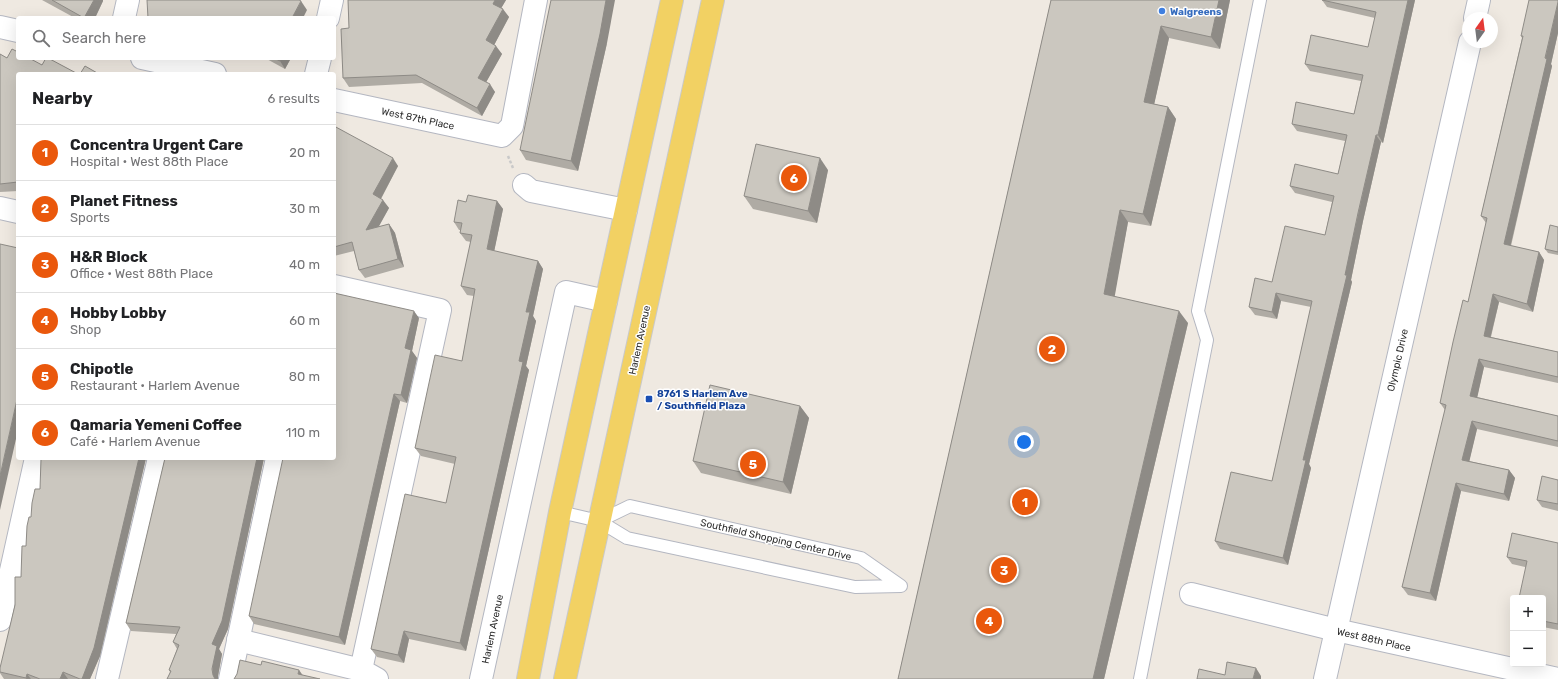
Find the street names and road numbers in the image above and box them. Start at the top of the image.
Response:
street label: West 87th Place [380,105,456,133]
street label: Harlem Avenue [627,304,653,376]
street label: Olympic Drive [1385,327,1411,393]
street label: Southfield Shopping Center Drive [699,517,853,563]
street label: Harlem Avenue [480,593,506,665]
street label: West 88th Place [1336,626,1412,654]

